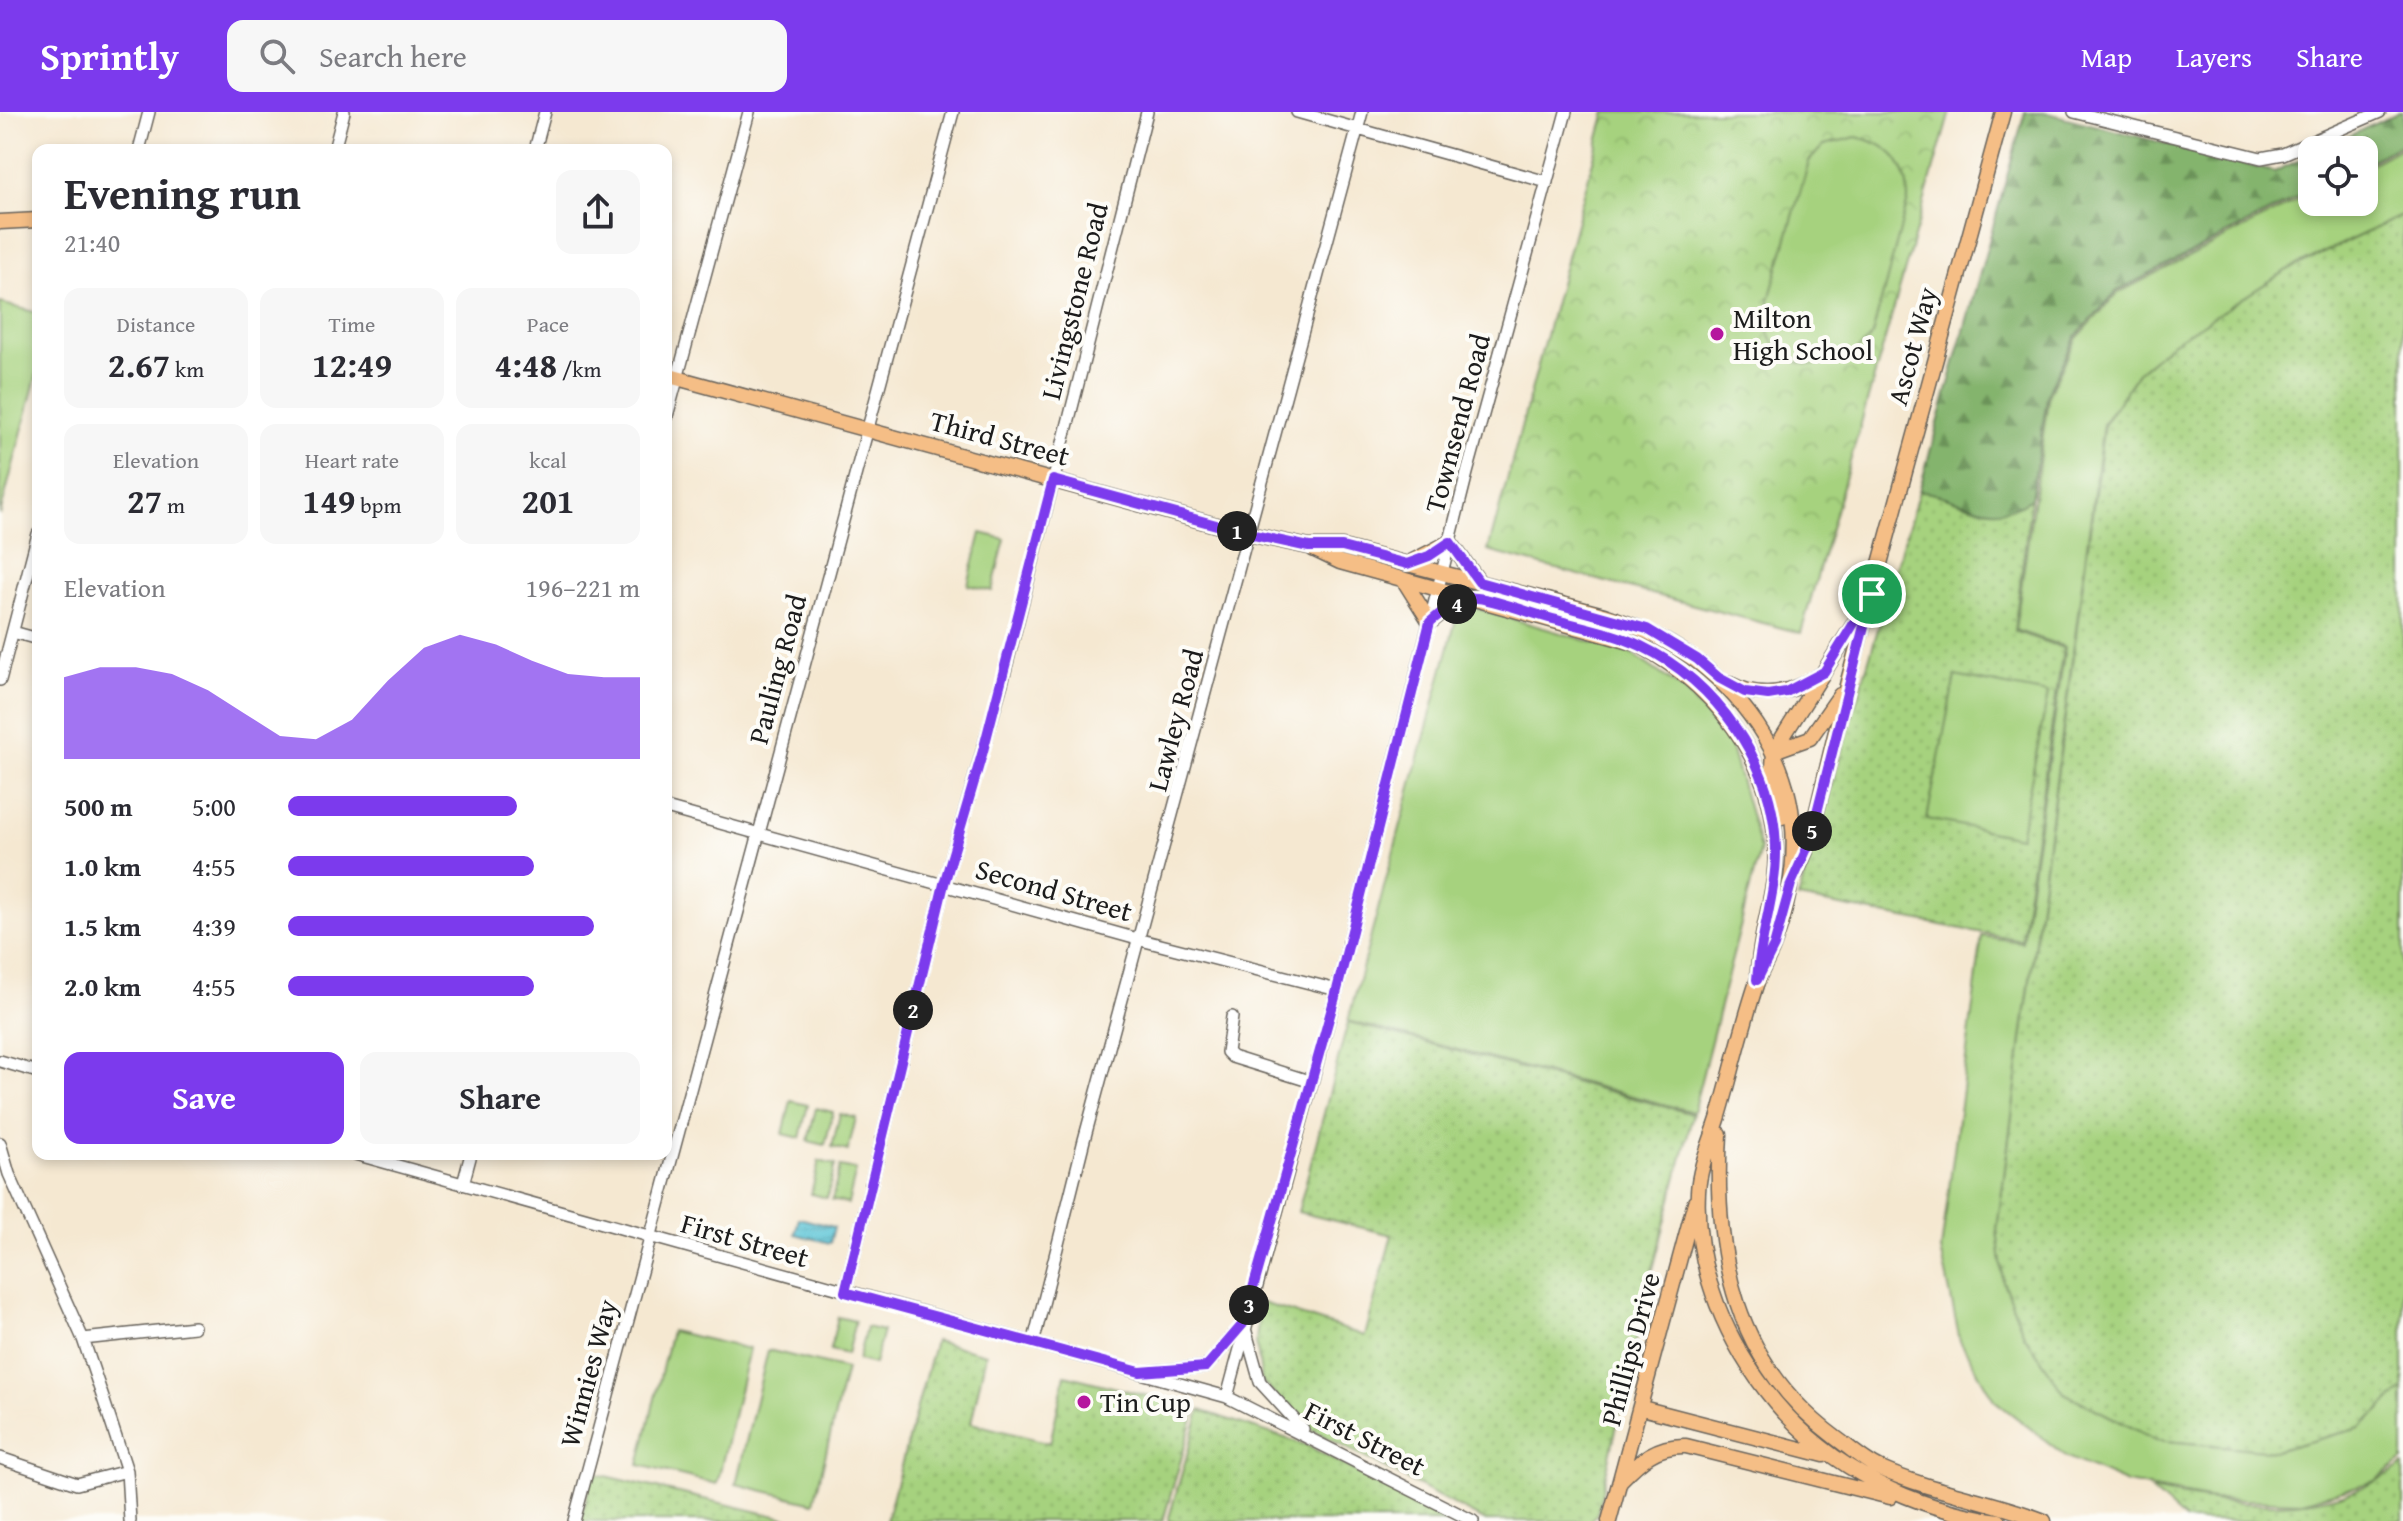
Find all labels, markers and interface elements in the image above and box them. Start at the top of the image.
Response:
search box [227,20,787,92]
text: Sprintly [40,28,179,84]
icon: search [255,34,299,78]
text: Search here [319,34,467,78]
text: Map [2081,36,2132,77]
text: Layers [2176,36,2252,77]
text: Share [2296,36,2363,77]
map controls [2298,136,2378,216]
button: locate [2298,136,2378,216]
text: Evening run [64,161,301,225]
button: share [556,170,640,254]
street label: Livingstone Road [1029,198,1118,404]
text: 21:40 [64,223,120,262]
street label: Ascot Way [1876,282,1947,409]
place label: Milton High School [1733,297,1873,370]
text: Distance [117,308,195,340]
text: Time [329,308,375,340]
text: Pace [527,308,569,340]
marker: Milton High School [1708,325,1726,343]
street label: Townsend Road [1413,329,1500,517]
text: 2.67 [108,340,170,389]
text: 12:49 [312,340,392,389]
text: 4:48 [495,340,557,389]
text: km [170,353,204,385]
text: /km [557,353,601,385]
street label: Third Street [926,399,1074,476]
text: Elevation [113,444,199,476]
text: Heart rate [305,444,399,476]
text: kcal [529,444,567,476]
text: 27 [127,476,162,525]
text: 149 [303,476,355,525]
text: 201 [522,476,574,525]
text: m [162,489,185,521]
text: bpm [355,489,401,521]
pin: 1 [1217,511,1257,551]
text: 1 [1231,515,1243,547]
pin [1838,560,1906,628]
text: Elevation [64,568,166,607]
text: 196–221 m [526,568,640,607]
icon: arrive [1850,572,1894,616]
pin: 4 [1437,584,1477,624]
text: 4 [1451,588,1463,620]
street label: Pauling Road [737,589,816,748]
street label: Lawley Road [1136,644,1213,796]
text: 500 m [64,787,132,826]
text: 5:00 [192,787,236,826]
pin: 5 [1792,811,1832,851]
text: 5 [1806,815,1818,847]
text: 1.0 km [64,847,141,886]
text: 4:55 [192,847,236,886]
street label: Second Street [971,848,1137,931]
text: 1.5 km [64,907,141,946]
text: 4:39 [192,907,236,946]
text: 2.0 km [64,967,141,1006]
text: 4:55 [192,967,236,1006]
pin: 2 [893,990,933,1030]
text: 2 [907,994,919,1026]
button: Save [64,1052,344,1144]
button: Share [360,1052,640,1144]
street label: First Street [676,1202,814,1277]
street label: Phillips Drive [1589,1268,1670,1430]
pin: 3 [1229,1285,1269,1325]
text: 3 [1243,1289,1255,1321]
street label: Winnies Way [548,1294,627,1451]
place label: Tin Cup [1100,1381,1191,1422]
street label: First Street [1298,1390,1433,1486]
marker: Tin Cup [1075,1393,1093,1411]

